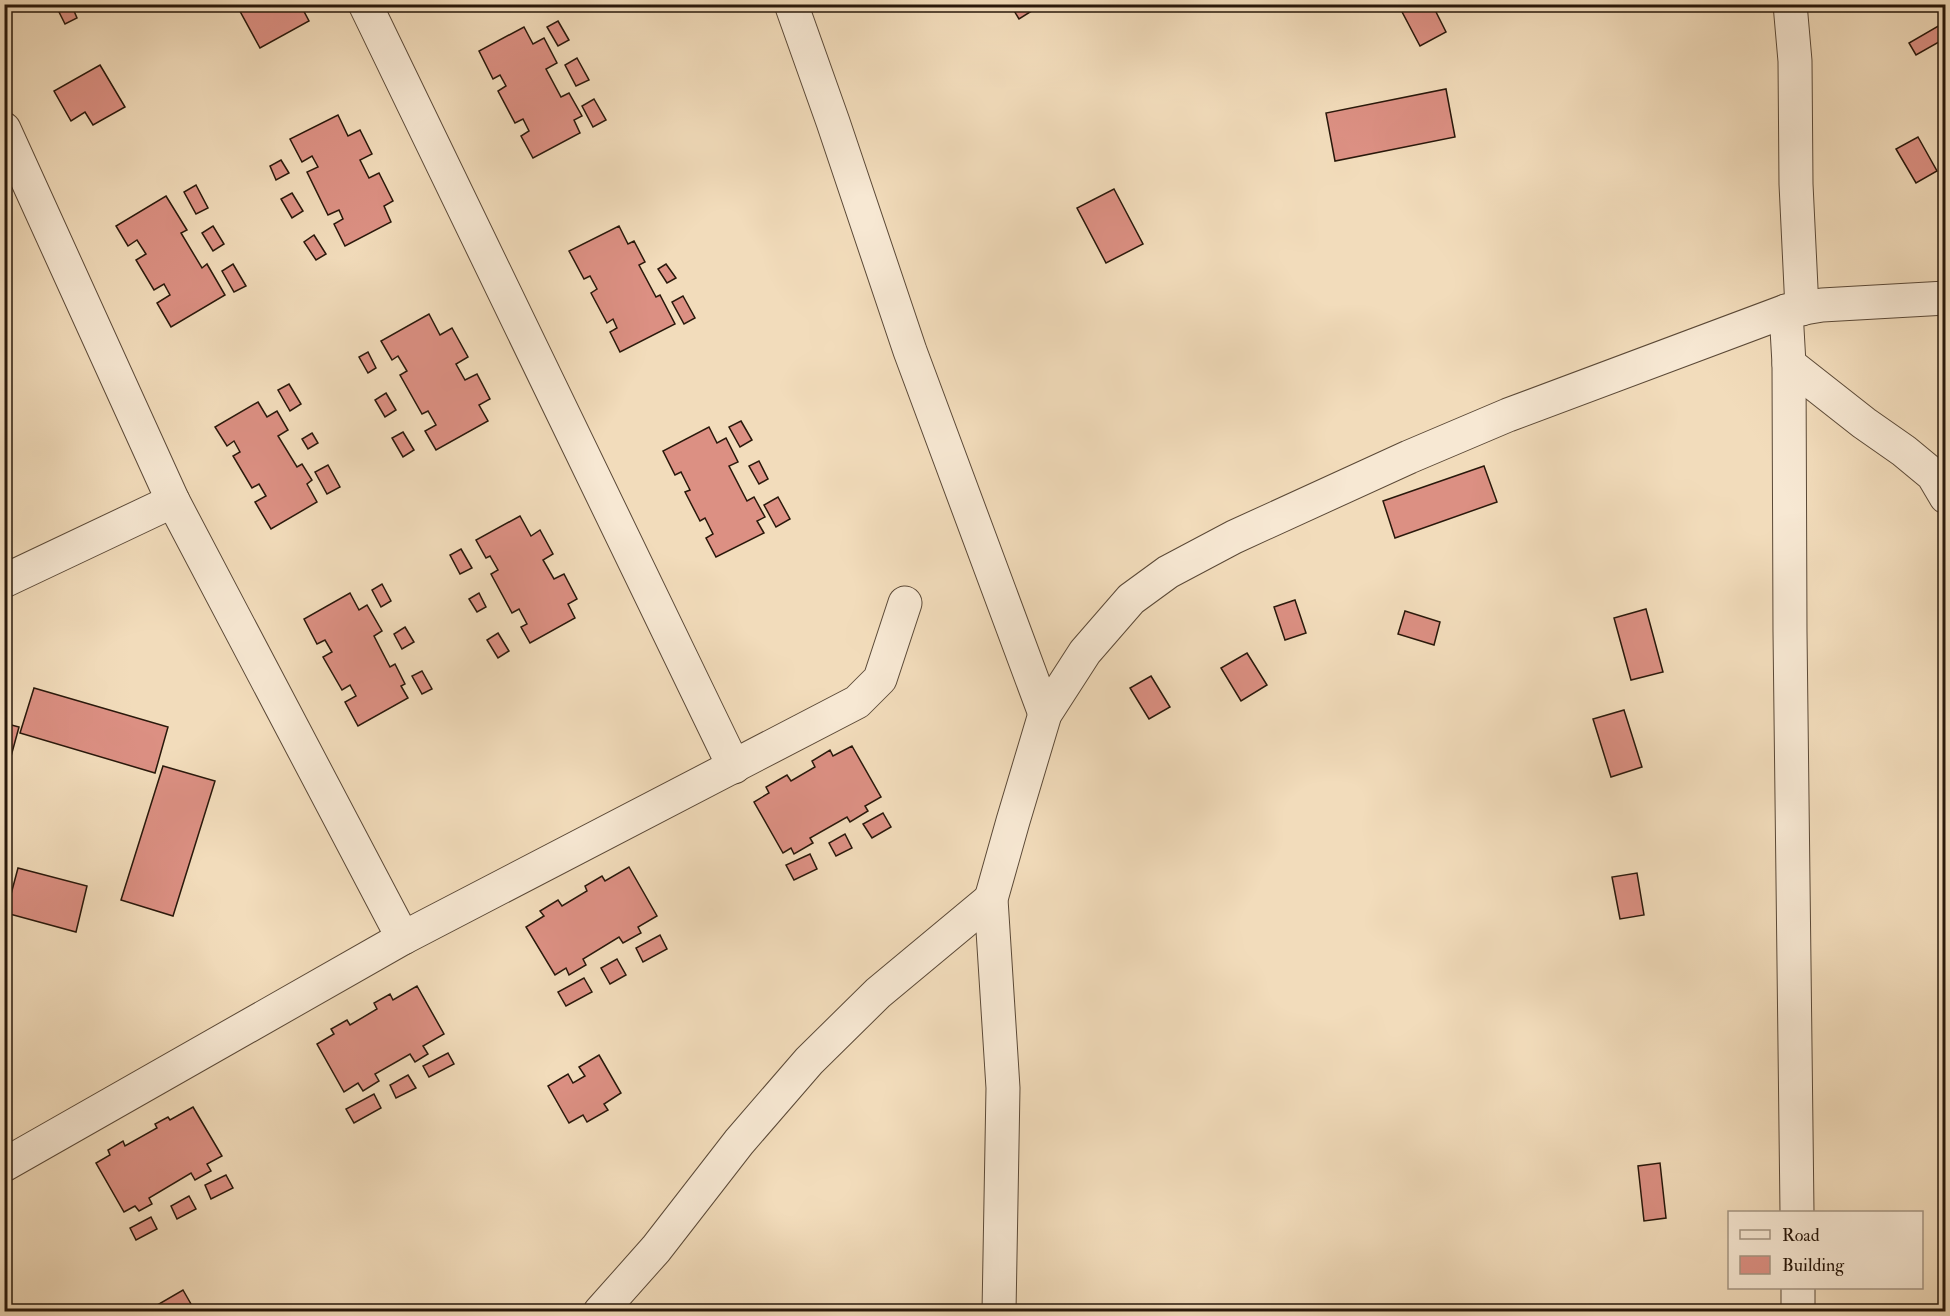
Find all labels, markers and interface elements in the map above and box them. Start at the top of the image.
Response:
legend [1728,1211,1923,1289]
text: Road [1782,1224,1820,1247]
text: Building [1782,1254,1845,1277]

